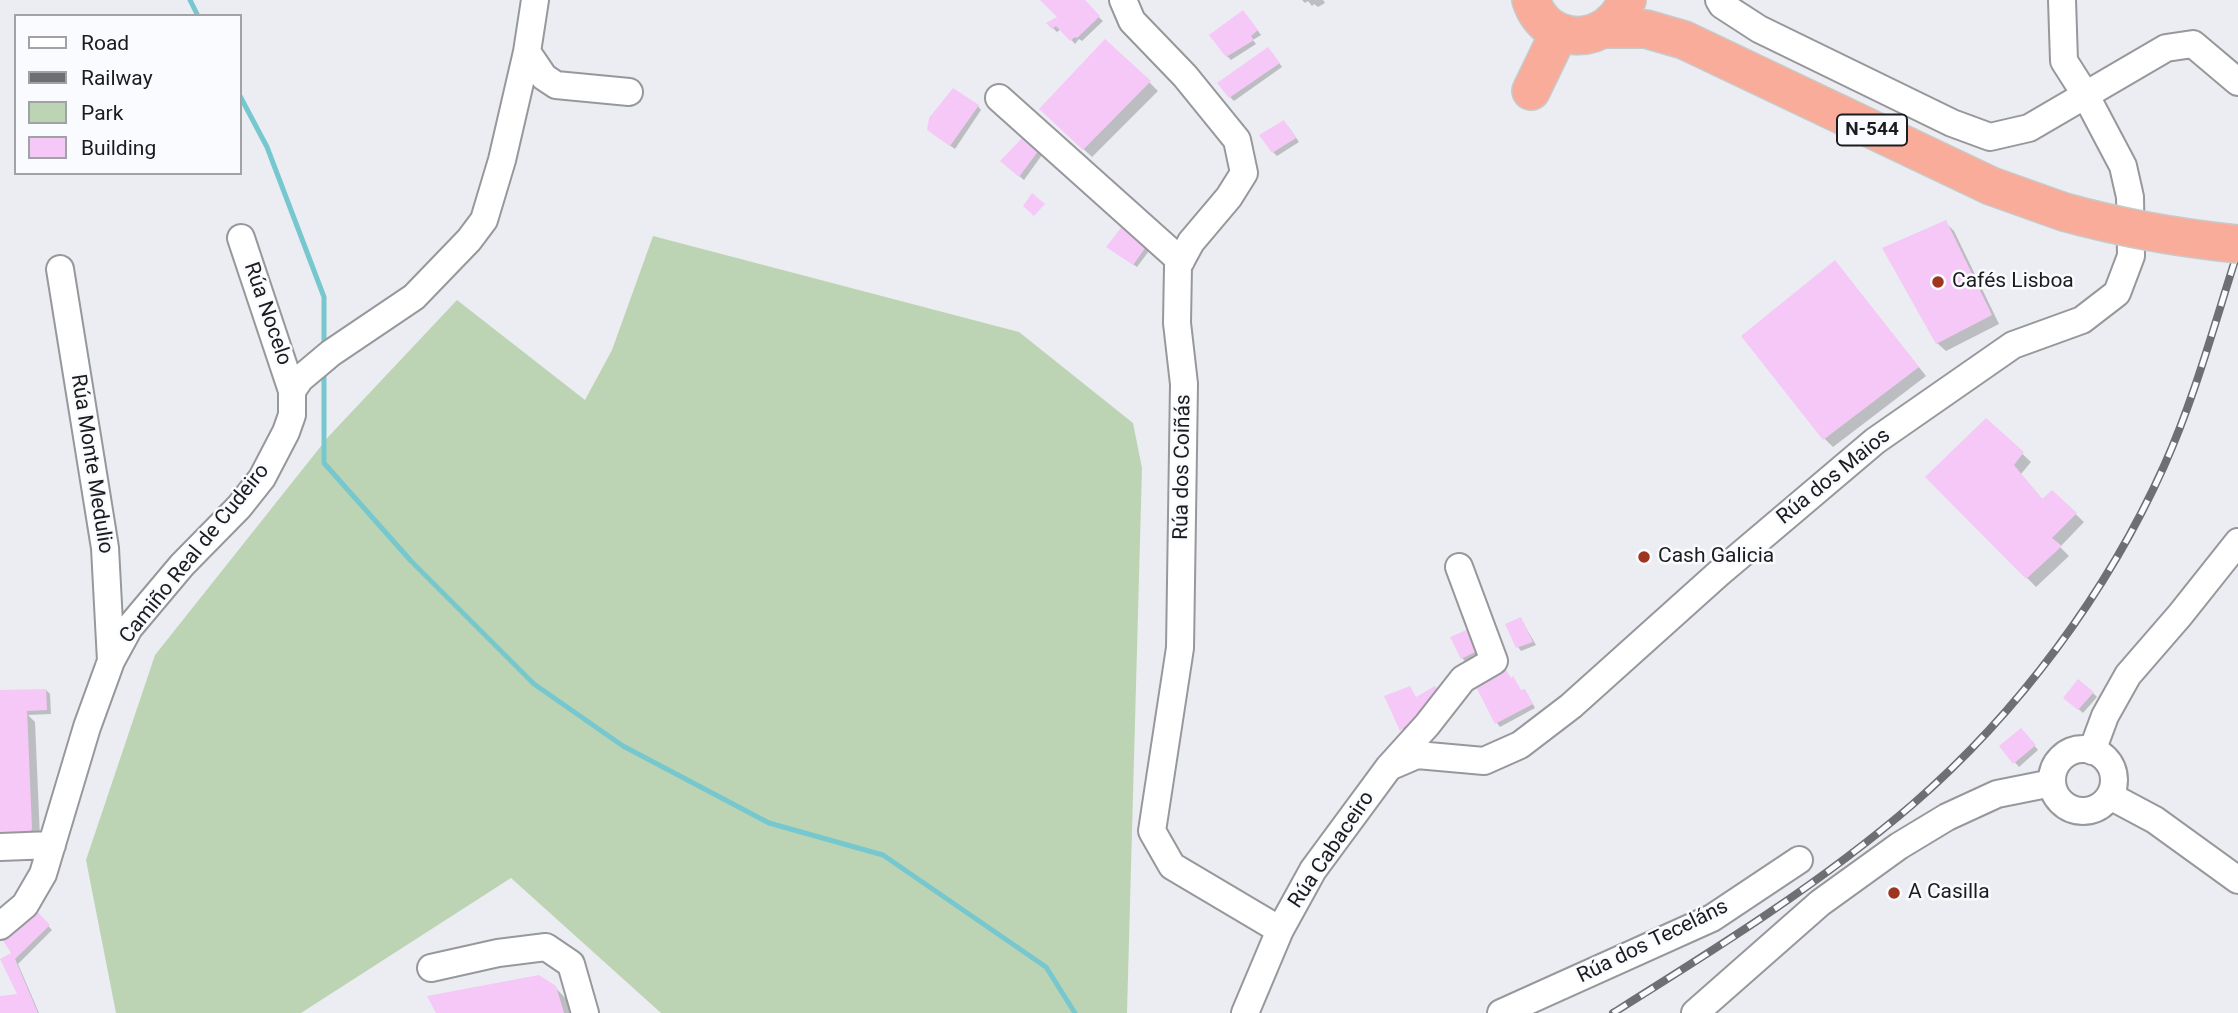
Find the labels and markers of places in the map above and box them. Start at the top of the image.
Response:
place label: Cafés Lisboa [1952,269,2074,295]
marker: Cafés Lisboa [1930,274,1946,290]
place label: Cash Galicia [1658,544,1774,570]
marker: Cash Galicia [1636,549,1652,565]
place label: A Casilla [1908,880,1990,906]
marker: A Casilla [1886,885,1902,901]

